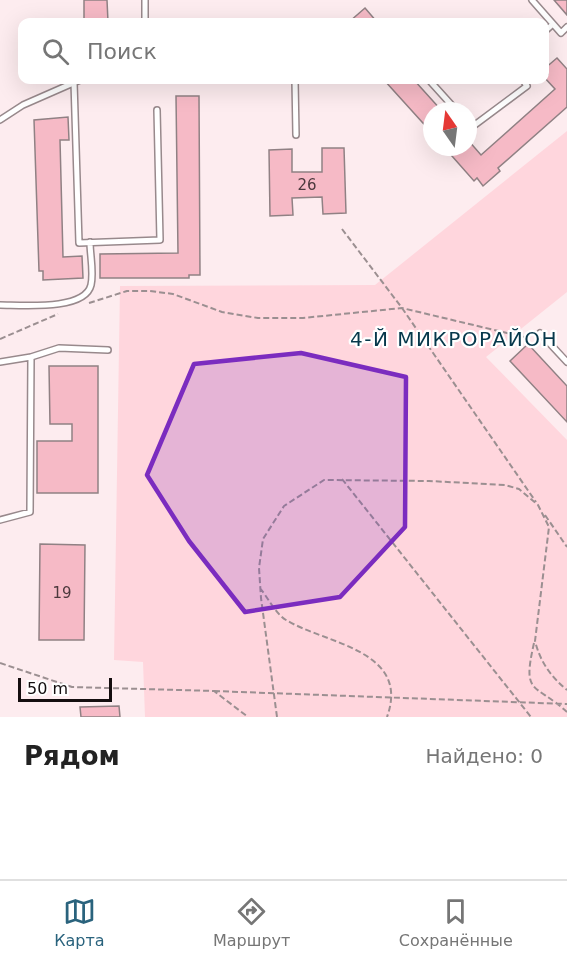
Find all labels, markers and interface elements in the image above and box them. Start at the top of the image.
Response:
search box [18,18,549,84]
icon: search [39,35,72,68]
text: Поиск [87,39,157,64]
north arrow [423,102,477,156]
house number: 26 [297,176,317,194]
district label: 4-Й МИКРОРАЙОН [350,327,558,351]
house number: 19 [52,584,72,602]
scale bar [18,675,112,702]
text: 50 m [27,679,68,698]
text: Рядом [24,741,120,771]
text: Найдено: 0 [425,744,543,768]
tab: Карта [54,895,105,950]
tab: Маршрут [213,895,290,950]
tab: Сохранённые [399,895,513,950]

